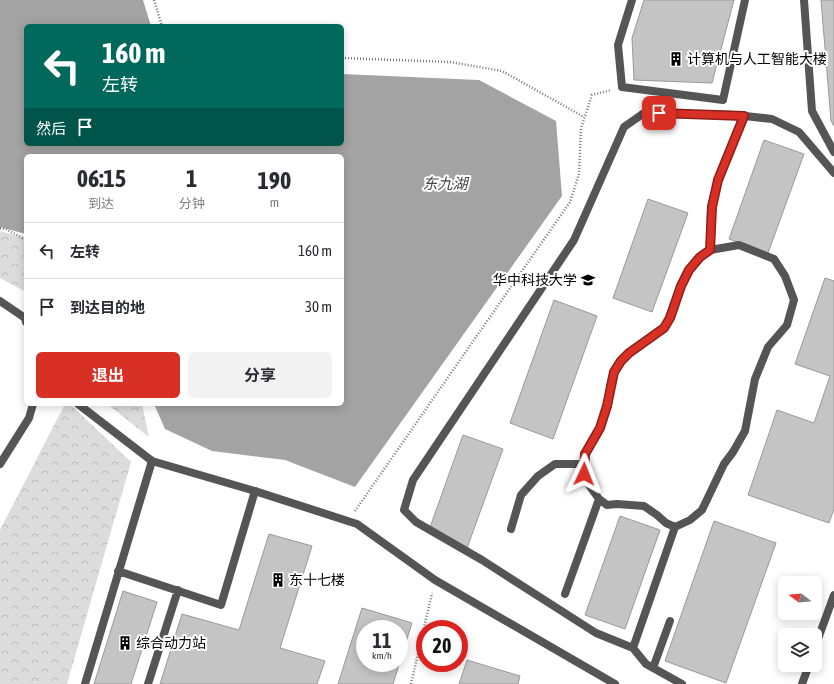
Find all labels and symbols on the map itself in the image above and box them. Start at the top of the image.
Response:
building icon: 计算机与人工智能大楼 [668,51,684,67]
place label: 计算机与人工智能大楼 [687,51,827,67]
pin [642,96,676,130]
water label: 东九湖 [422,175,469,192]
place label: 华中科技大学 [493,272,577,288]
school or university icon: 华中科技大学 [580,272,596,288]
position arrow [563,453,605,495]
building icon: 东十七楼 [270,572,286,588]
place label: 东十七楼 [289,572,345,588]
north arrow [778,576,822,620]
speed limit sign: 20 [416,620,468,672]
building icon: 综合动力站 [117,635,133,651]
place label: 综合动力站 [136,635,206,651]

